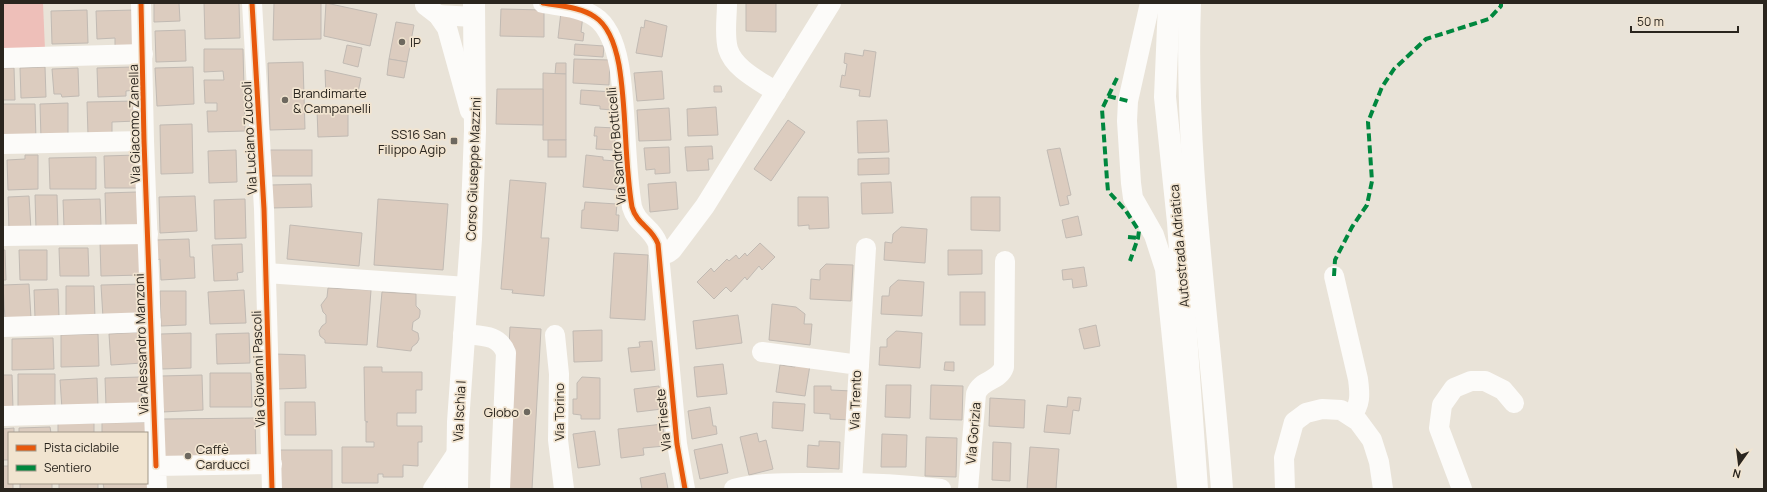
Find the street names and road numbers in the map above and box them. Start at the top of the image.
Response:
street label: Via Giacomo Zanella [124,64,144,184]
street label: Via Luciano Zuccoli [237,81,261,195]
street label: Via Sandro Botticelli [602,86,630,206]
street label: Corso Giuseppe Mazzini [461,97,485,241]
street label: Autostrada Adriatica [1165,184,1193,308]
street label: Via Alessandro Manzoni [130,273,152,415]
street label: Via Giovanni Pascoli [247,310,269,428]
street label: Via Trento [845,369,865,430]
street label: Via Ischia I [448,380,470,442]
street label: Via Torino [550,383,568,441]
street label: Via Trieste [651,388,675,452]
street label: Via Gorizia [961,401,985,465]

